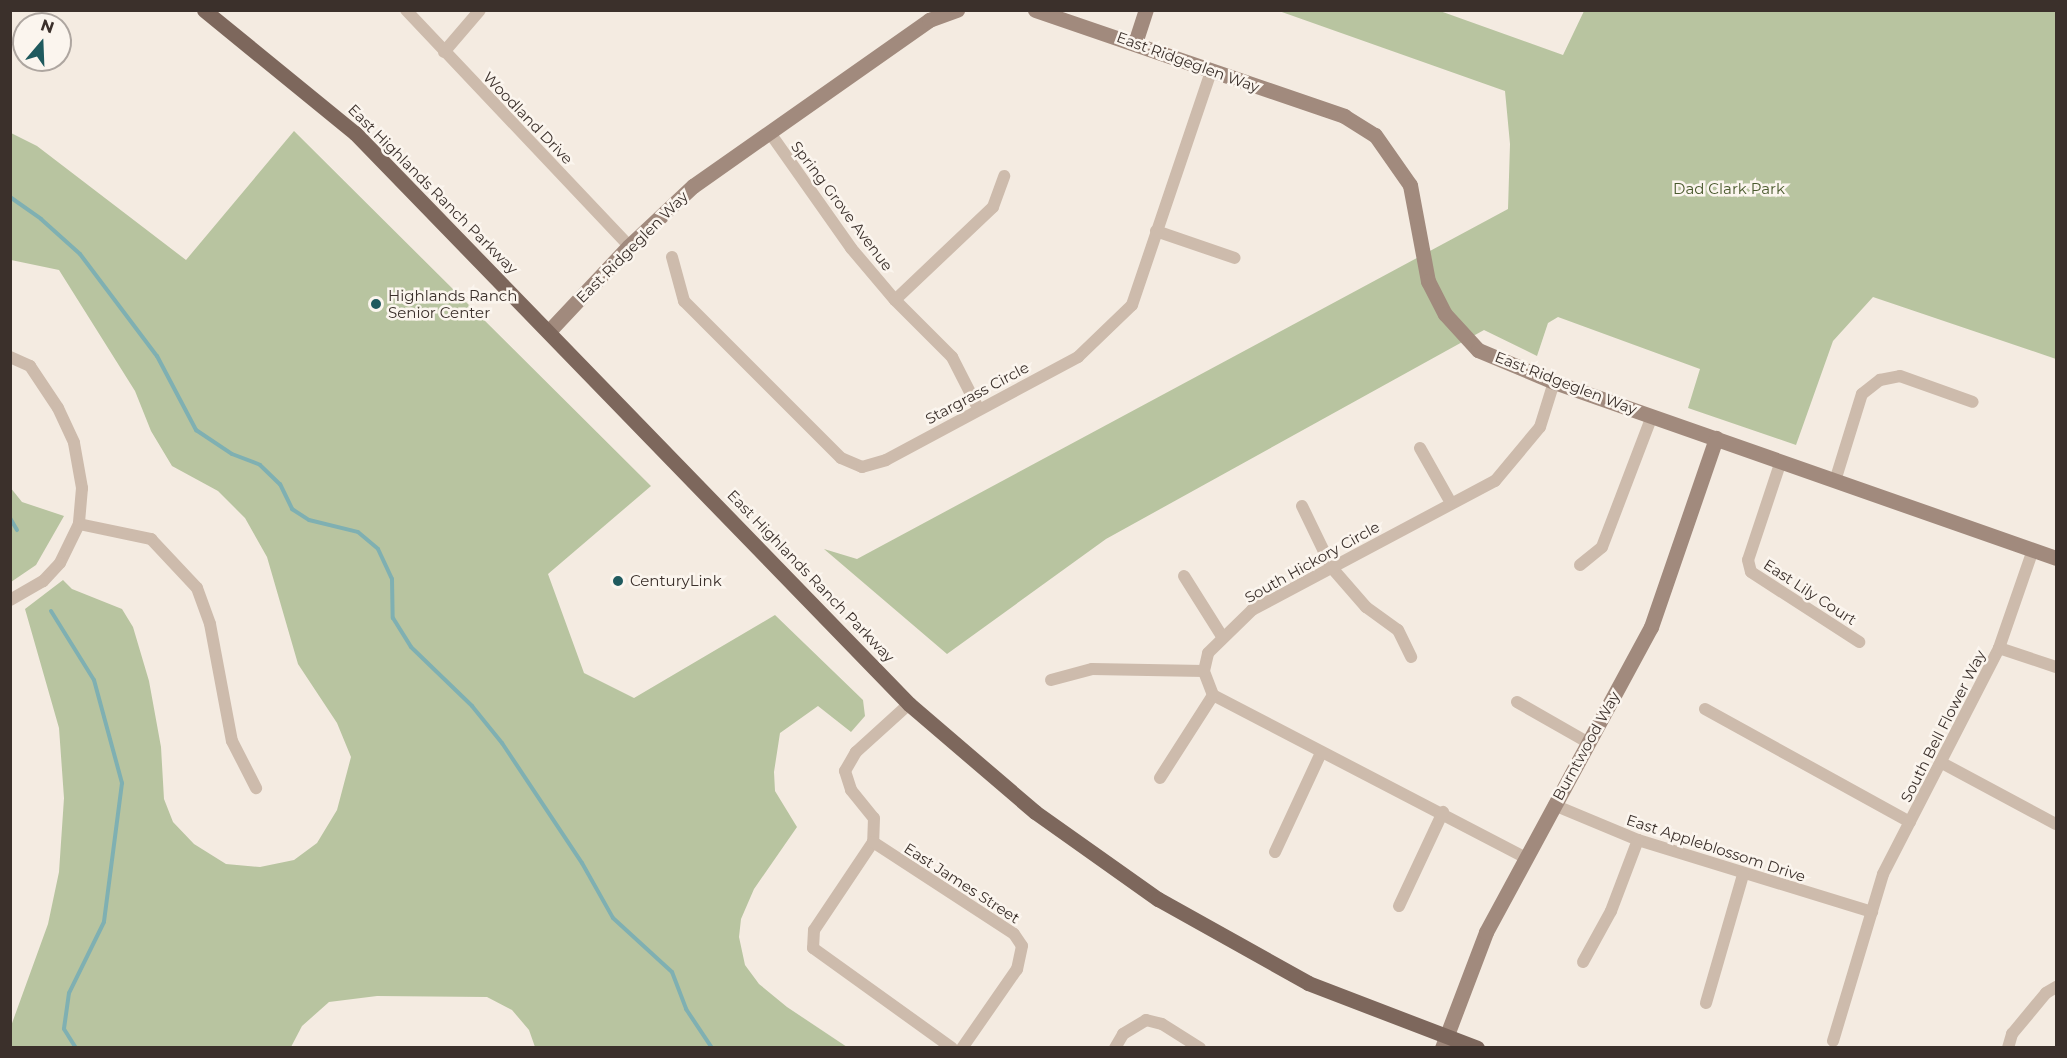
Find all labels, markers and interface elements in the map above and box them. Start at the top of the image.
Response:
north arrow [12,12,72,72]
text: N [38,15,57,37]
street label: East Ridgeglen Way [1114,28,1262,96]
street label: Woodland Drive [479,68,577,168]
street label: East Highlands Ranch Parkway [344,100,522,278]
street label: Spring Grove Avenue [787,138,897,274]
park label: Dad Clark Park [1673,180,1785,198]
street label: East Ridgeglen Way [572,187,692,307]
place label: Highlands Ranch Senior Center [388,286,517,321]
marker: Highlands Ranch Senior Center [369,297,383,311]
street label: East Ridgeglen Way [1493,348,1639,418]
street label: Stargrass Circle [922,358,1032,428]
street label: East Highlands Ranch Parkway [724,486,898,666]
street label: South Hickory Circle [1241,517,1383,607]
street label: East Lily Court [1760,555,1860,629]
place label: CenturyLink [630,572,722,590]
marker: CenturyLink [611,574,625,588]
street label: South Bell Flower Way [1897,647,1989,805]
street label: Burntwood Way [1549,688,1623,804]
street label: East Appleblossom Drive [1624,811,1808,885]
street label: East James Street [901,839,1023,927]

